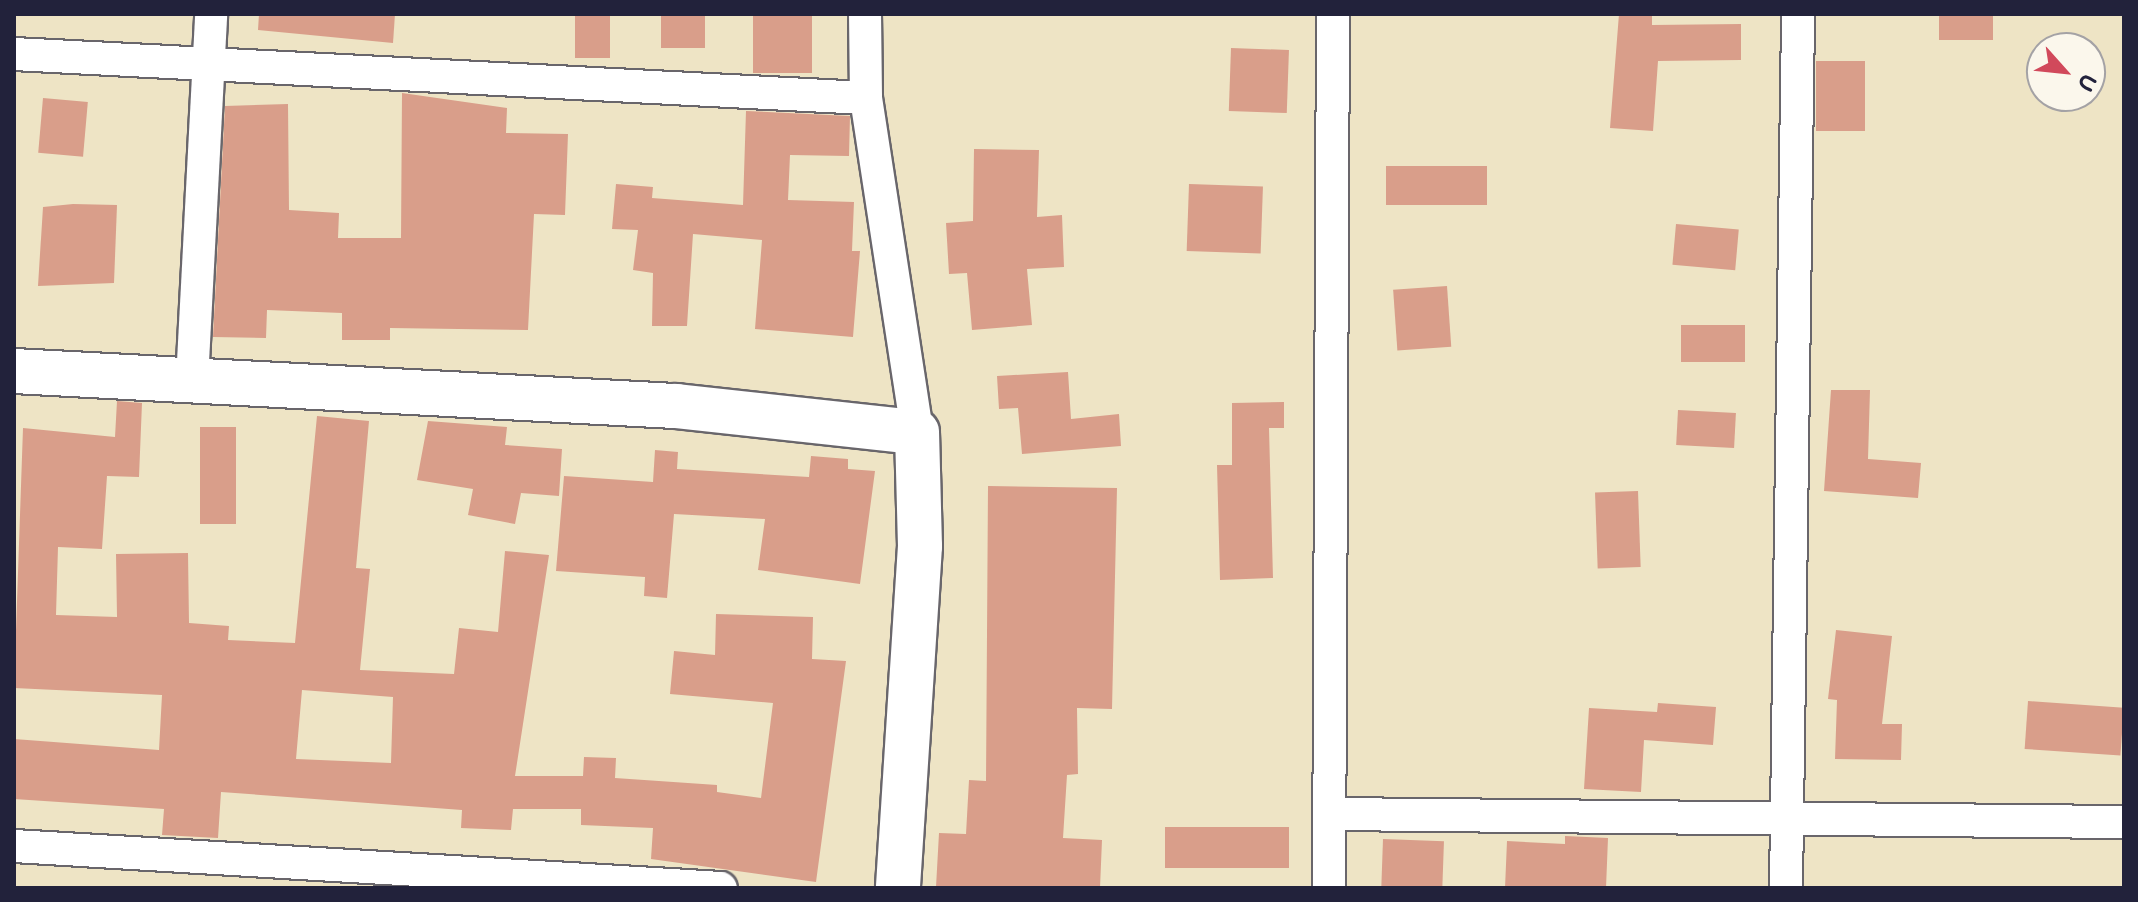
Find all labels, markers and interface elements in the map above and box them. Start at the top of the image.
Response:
north arrow [2026,32,2106,112]
text: U [2070,69,2102,95]

